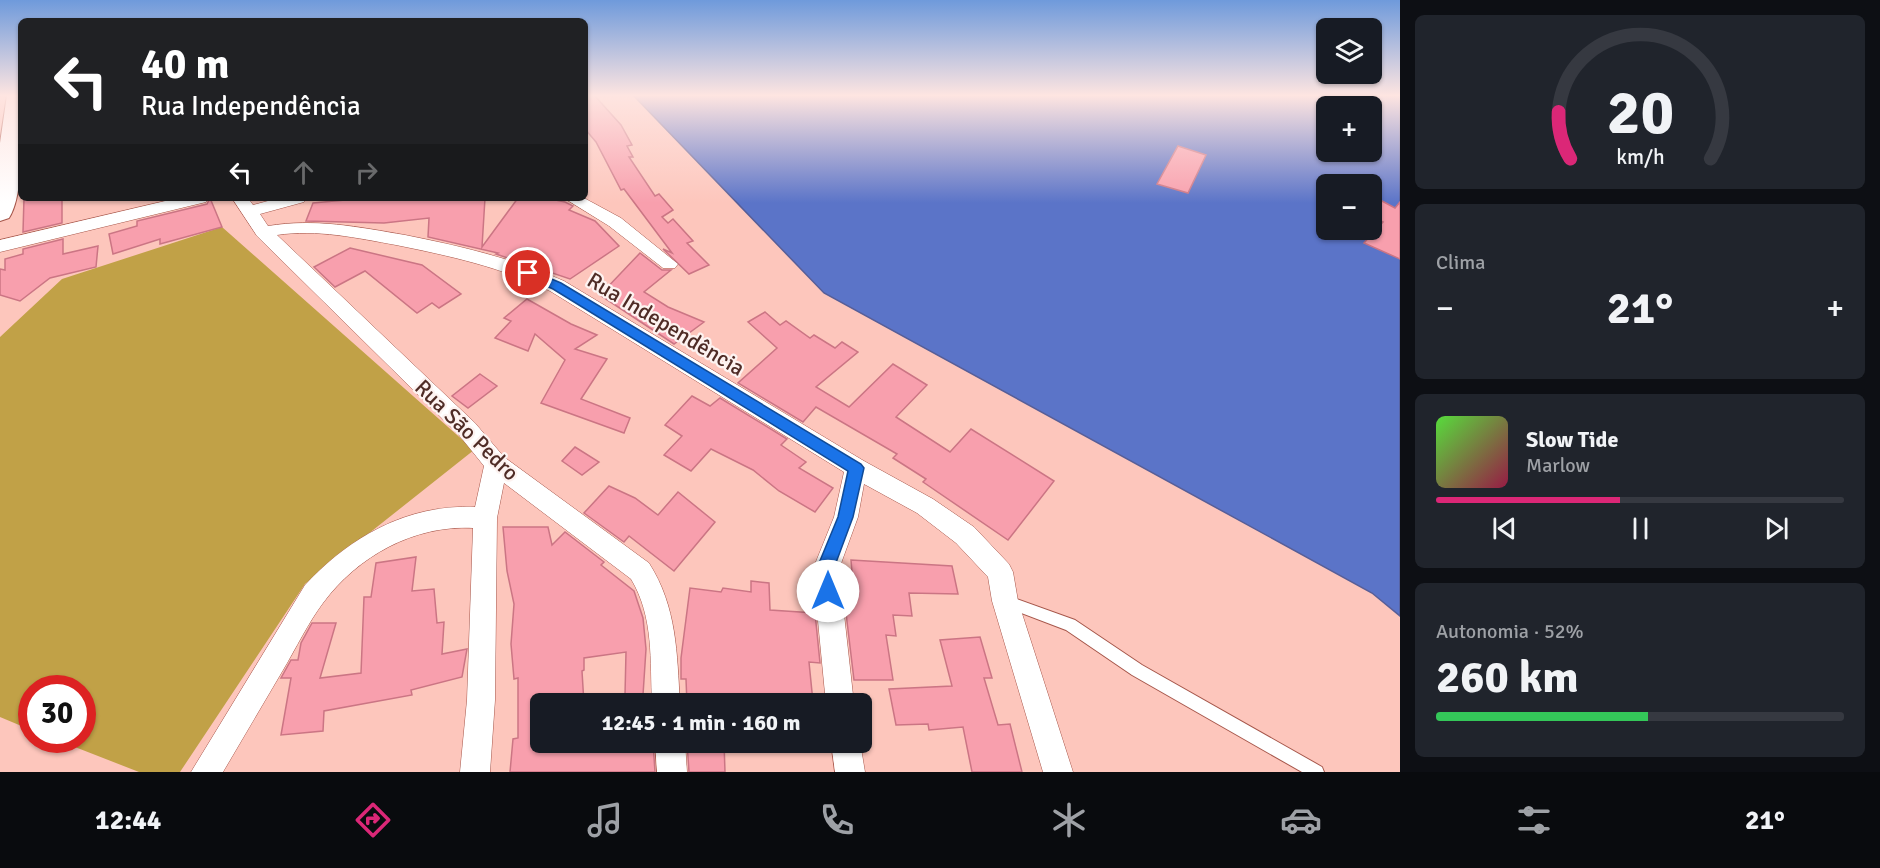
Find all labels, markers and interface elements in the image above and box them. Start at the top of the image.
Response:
map controls [1316,18,1382,240]
button: layers [1316,18,1382,84]
text: 40 m [141,39,230,90]
icon: left [42,42,120,120]
text: 20 [1606,74,1674,151]
text: Rua Independência [141,90,361,123]
button: + [1316,96,1382,162]
text: km/h [1616,145,1664,171]
icon: left [224,156,257,189]
icon: ahead [287,156,320,189]
icon: right [350,156,383,189]
button: − [1316,174,1382,240]
pin [502,247,553,298]
text: Clima [1436,250,1485,275]
icon: arrive [511,256,544,289]
street label: Rua Independência [582,266,750,382]
text: 21° [1607,281,1673,336]
text: − [1436,288,1454,329]
text: + [1826,288,1844,329]
street label: Rua São Pedro [409,374,525,486]
text: Slow Tide [1526,426,1618,453]
text: Marlow [1526,453,1590,478]
icon: previous [1488,512,1521,545]
icon: pause [1624,512,1657,545]
icon: next [1760,512,1793,545]
position arrow [796,559,860,623]
text: Autonomia · 52% [1436,619,1584,644]
text: 260 km [1436,650,1579,705]
speed limit sign: 30 [18,675,96,753]
text: 12:45 · 1 min · 160 m [601,709,801,736]
icon: directions [352,799,394,841]
icon: music [584,799,626,841]
icon: phone [816,799,858,841]
icon: climate [1048,799,1090,841]
icon: car [1280,799,1322,841]
icon: filters [1513,799,1555,841]
text: 12:44 [95,804,161,837]
text: 21° [1745,804,1785,837]

